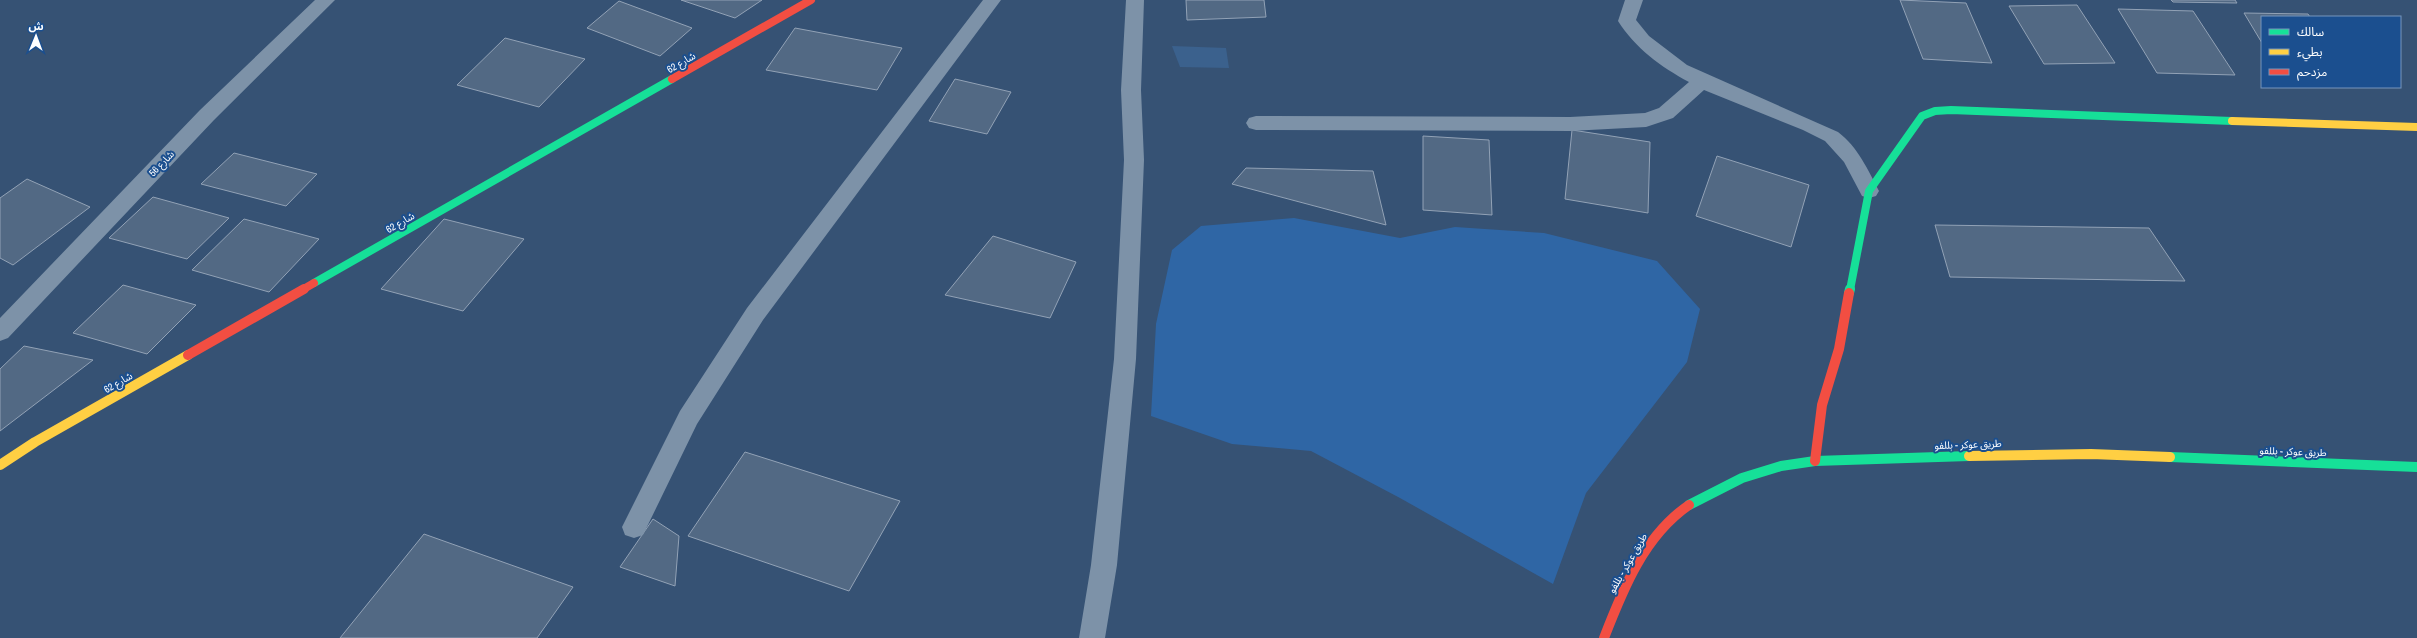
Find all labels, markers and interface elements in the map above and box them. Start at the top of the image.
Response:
north arrow [16,16,56,56]
legend [2261,16,2401,88]
text: ش [29,19,44,33]
text: سالك [2297,24,2324,40]
text: بطيء [2297,44,2323,62]
street label: شارع 62 [665,49,699,77]
text: مزدحم [2297,64,2327,81]
street label: شارع 56 [146,148,178,180]
street label: شارع 62 [384,209,418,237]
street label: شارع 62 [102,369,136,397]
street label: طريق عوكر - بللفو [1934,437,2002,452]
street label: طريق عوكر - بللفو [2259,444,2327,459]
street label: طريق عوكر - بللفو [1605,531,1650,596]

